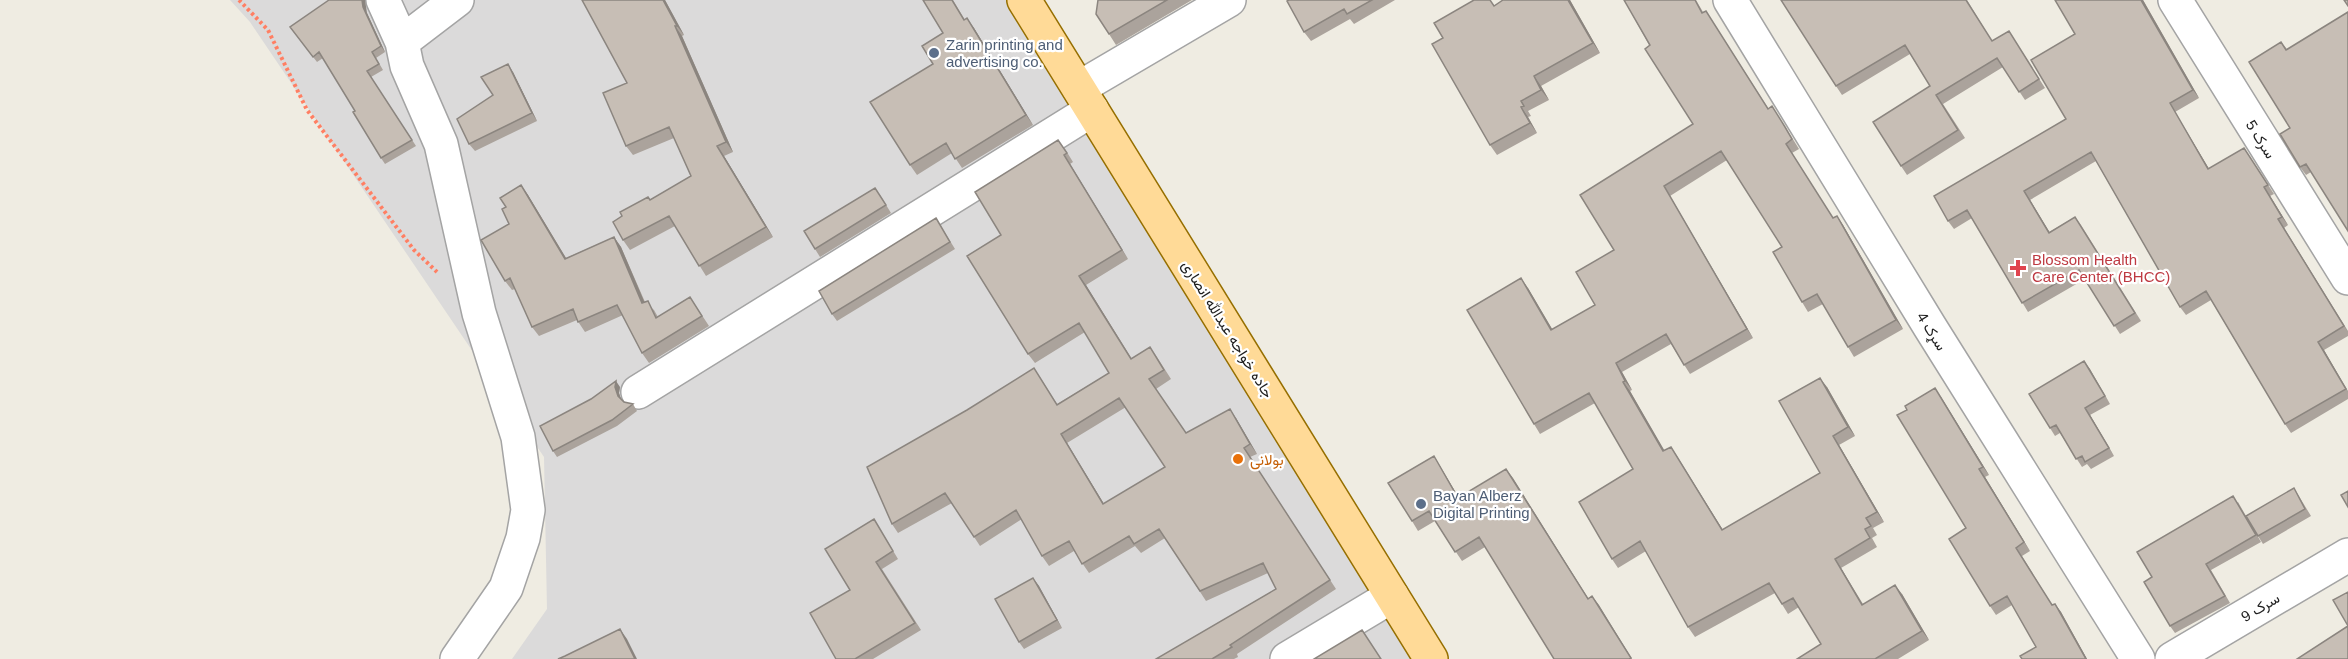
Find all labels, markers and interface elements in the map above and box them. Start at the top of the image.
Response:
place label: Zarin printing and advertising co. [946,36,1063,70]
marker: Zarin printing and advertising co. [927,46,941,60]
street label: سرک 5 [2242,117,2279,162]
place label: Blossom Health Care Center (BHCC) [2032,251,2170,285]
street label: جاده خواجه عبدالله انصاری [1177,257,1277,402]
marker: Blossom Health Care Center (BHCC) [2009,259,2027,277]
street label: سړک 4 [1912,309,1950,354]
place label: بولانی [1250,451,1284,470]
marker: بولانی [1231,452,1245,466]
place label: Bayan Alberz Digital Printing [1433,487,1530,521]
marker: Bayan Alberz Digital Printing [1414,497,1428,511]
street label: سرک 9 [2238,589,2283,626]

